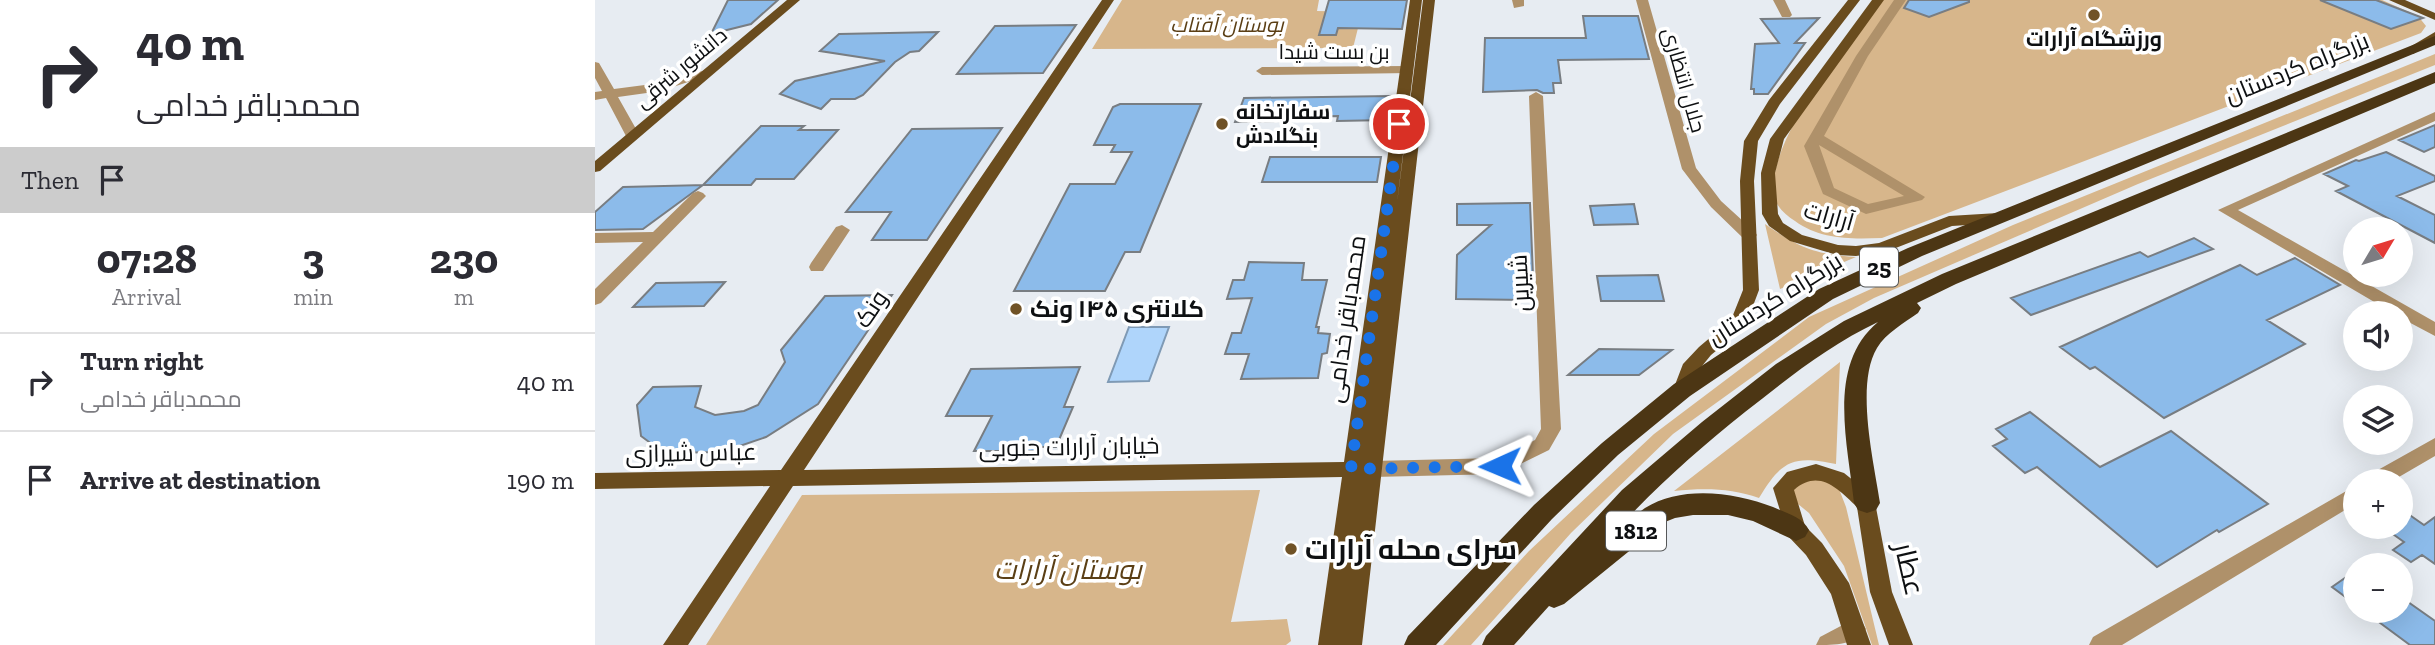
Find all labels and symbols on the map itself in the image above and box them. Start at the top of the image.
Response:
marker: ورزشگاه آرارات [2086,7,2102,23]
park label: بوستان آفتاب [1170,12,1285,38]
street label: دانشور شرقی [630,22,732,114]
street label: جلال انتظاری [1657,24,1711,136]
street label: بزرگراه کردستان [2220,25,2373,110]
place label: ورزشگاه آرارات [2026,26,2162,52]
street label: بن بست شیدا [1278,39,1390,65]
pin [1369,94,1429,154]
place label: سفارتخانه بنگلادش [1236,99,1330,148]
marker: سفارتخانه بنگلادش [1214,116,1230,132]
street label: آرارات [1801,195,1858,237]
north arrow [2343,217,2413,287]
street label: محمدباقر خدامی [1319,233,1372,405]
street label: بزرگراه کردستان [1702,246,1847,351]
road number: 25 [1860,248,1898,286]
street label: شیرین [1504,254,1535,312]
street label: ونک [848,284,894,333]
place label: کلانتری ۱۴۵ ونک [1030,294,1204,323]
marker: کلانتری ۱۴۵ ونک [1008,301,1024,317]
position arrow [1463,429,1537,503]
street label: خیابان آرارات جنوبی [978,430,1160,463]
street label: عباس شیرازی [625,437,757,468]
road number: 1812 [1606,512,1666,551]
place label: سرای محله آرارات [1305,533,1517,566]
street label: عطار [1887,538,1932,599]
marker: سرای محله آرارات [1283,541,1299,557]
park label: بوستان آرارات [994,553,1143,586]

